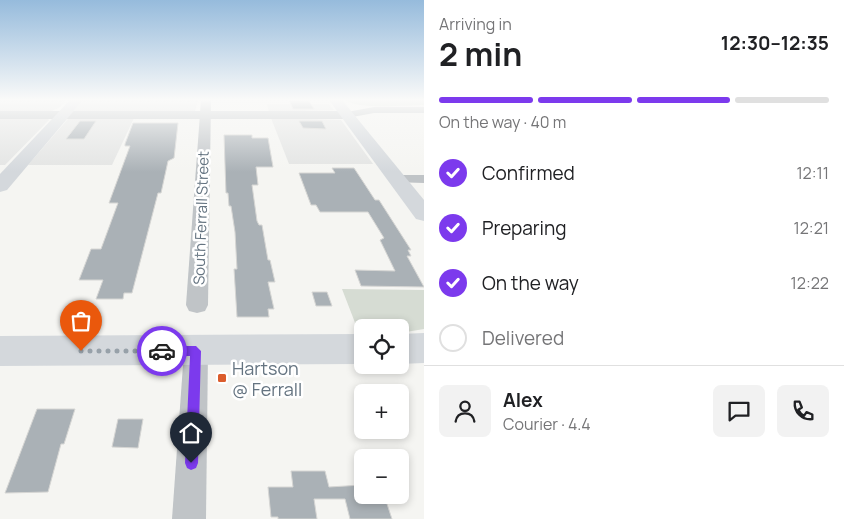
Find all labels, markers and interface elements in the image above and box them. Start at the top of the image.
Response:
text: Arriving in [439,13,512,35]
text: 12:30–12:35 [721,30,829,56]
text: 2 min [439,32,522,76]
text: On the way · 40 m [439,111,566,133]
street label: South Ferrall Street [188,151,214,285]
icon: check [439,159,467,187]
text: Confirmed [482,160,575,186]
text: 12:11 [796,162,829,184]
icon: check [439,214,467,242]
text: Preparing [482,215,567,241]
text: 12:21 [793,217,829,239]
icon: check [439,269,467,297]
text: On the way [482,270,579,296]
text: 12:22 [791,272,829,294]
pin [60,300,102,351]
icon: bag [67,307,95,335]
map controls [354,319,409,504]
button: locate [354,319,409,374]
text: Delivered [482,325,564,351]
courier [137,326,187,376]
icon: car [148,337,176,365]
place label: Hartson @ Ferrall [232,356,302,401]
marker: Hartson @ Ferrall [216,372,228,384]
button: + [354,384,409,439]
button: person [439,385,491,437]
button: chat [713,385,765,437]
button: phone [777,385,829,437]
text: Alex [503,387,543,413]
pin [170,412,212,463]
text: Courier · 4.4 [503,413,591,435]
icon: home [177,419,205,447]
button: − [354,449,409,504]

